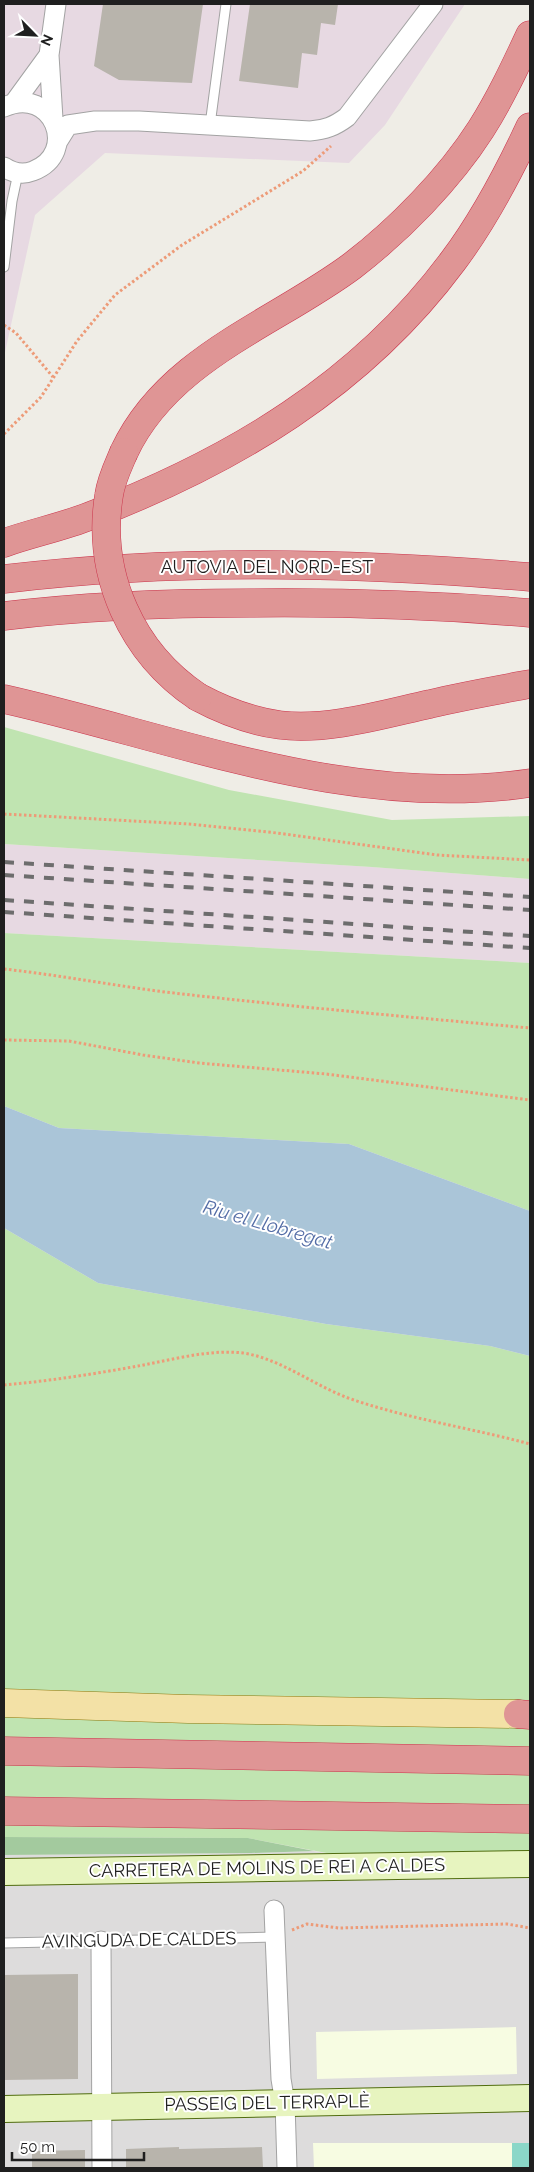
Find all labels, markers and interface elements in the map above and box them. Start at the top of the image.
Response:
north arrow [10,10,60,60]
text: N [37,32,56,48]
street label: AUTOVIA DEL NORD-EST [161,556,373,577]
water label: Riu el Llobregat [201,1195,336,1253]
street label: CARRETERA DE MOLINS DE REI A CALDES [89,1854,445,1881]
street label: AVINGUDA DE CALDES [41,1927,237,1952]
street label: PASSEIG DEL TERRAPLÈ [164,2089,370,2115]
scale bar [12,2130,145,2162]
text: 50 m [20,2138,55,2156]

